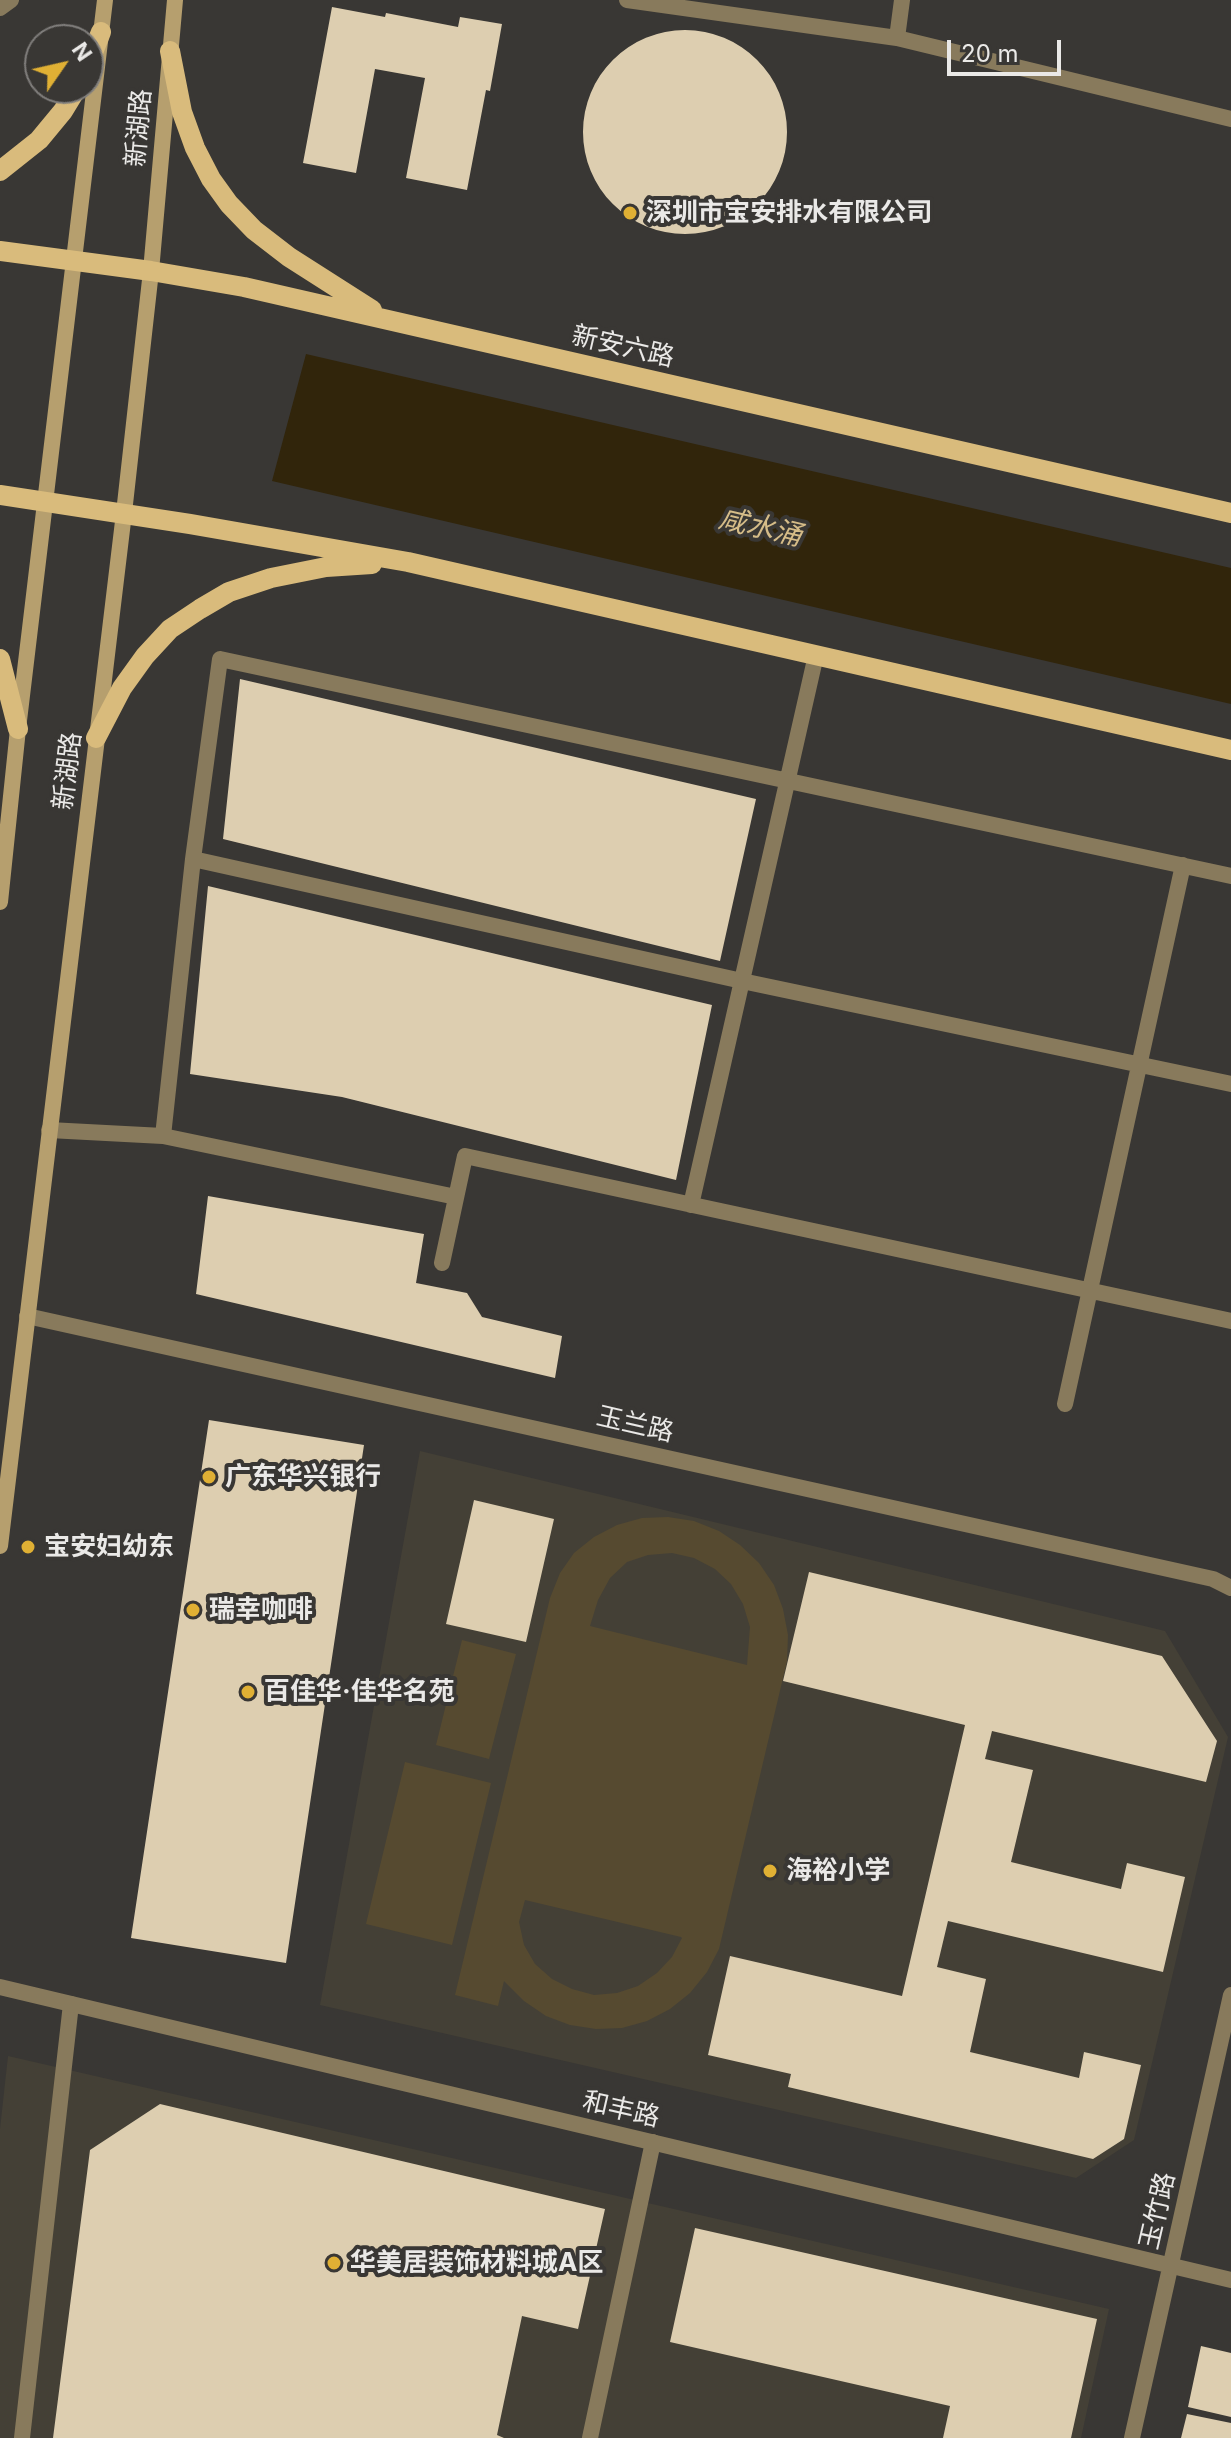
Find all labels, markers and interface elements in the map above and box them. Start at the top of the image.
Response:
north arrow [24,24,104,104]
scale bar [951,24,1065,74]
text: N [67,37,98,66]
text: 20 m [961,39,1019,68]
street label: 新湖路 [120,88,158,168]
place label: 深圳市宝安排水有限公司 [646,197,932,229]
marker: 深圳市宝安排水有限公司 [621,204,639,222]
street label: 新安六路 [569,320,677,374]
water label: 咸水涌 [715,502,805,554]
street label: 新湖路 [48,730,88,812]
street label: 玉兰路 [593,1401,677,1449]
place label: 广东华兴银行 [225,1461,381,1493]
marker: 广东华兴银行 [200,1468,218,1486]
place label: 宝安妇幼东 [44,1531,174,1563]
marker: 宝安妇幼东 [19,1538,37,1556]
place label: 瑞幸咖啡 [209,1594,313,1626]
marker: 瑞幸咖啡 [184,1601,202,1619]
place label: 百佳华·佳华名苑 [264,1676,455,1708]
marker: 百佳华·佳华名苑 [239,1683,257,1701]
place label: 海裕小学 [786,1855,890,1887]
marker: 海裕小学 [761,1862,779,1880]
street label: 和丰路 [579,2086,663,2134]
street label: 玉竹路 [1134,2169,1182,2253]
place label: 华美居装饰材料城A区 [350,2247,603,2279]
marker: 华美居装饰材料城A区 [325,2254,343,2272]

